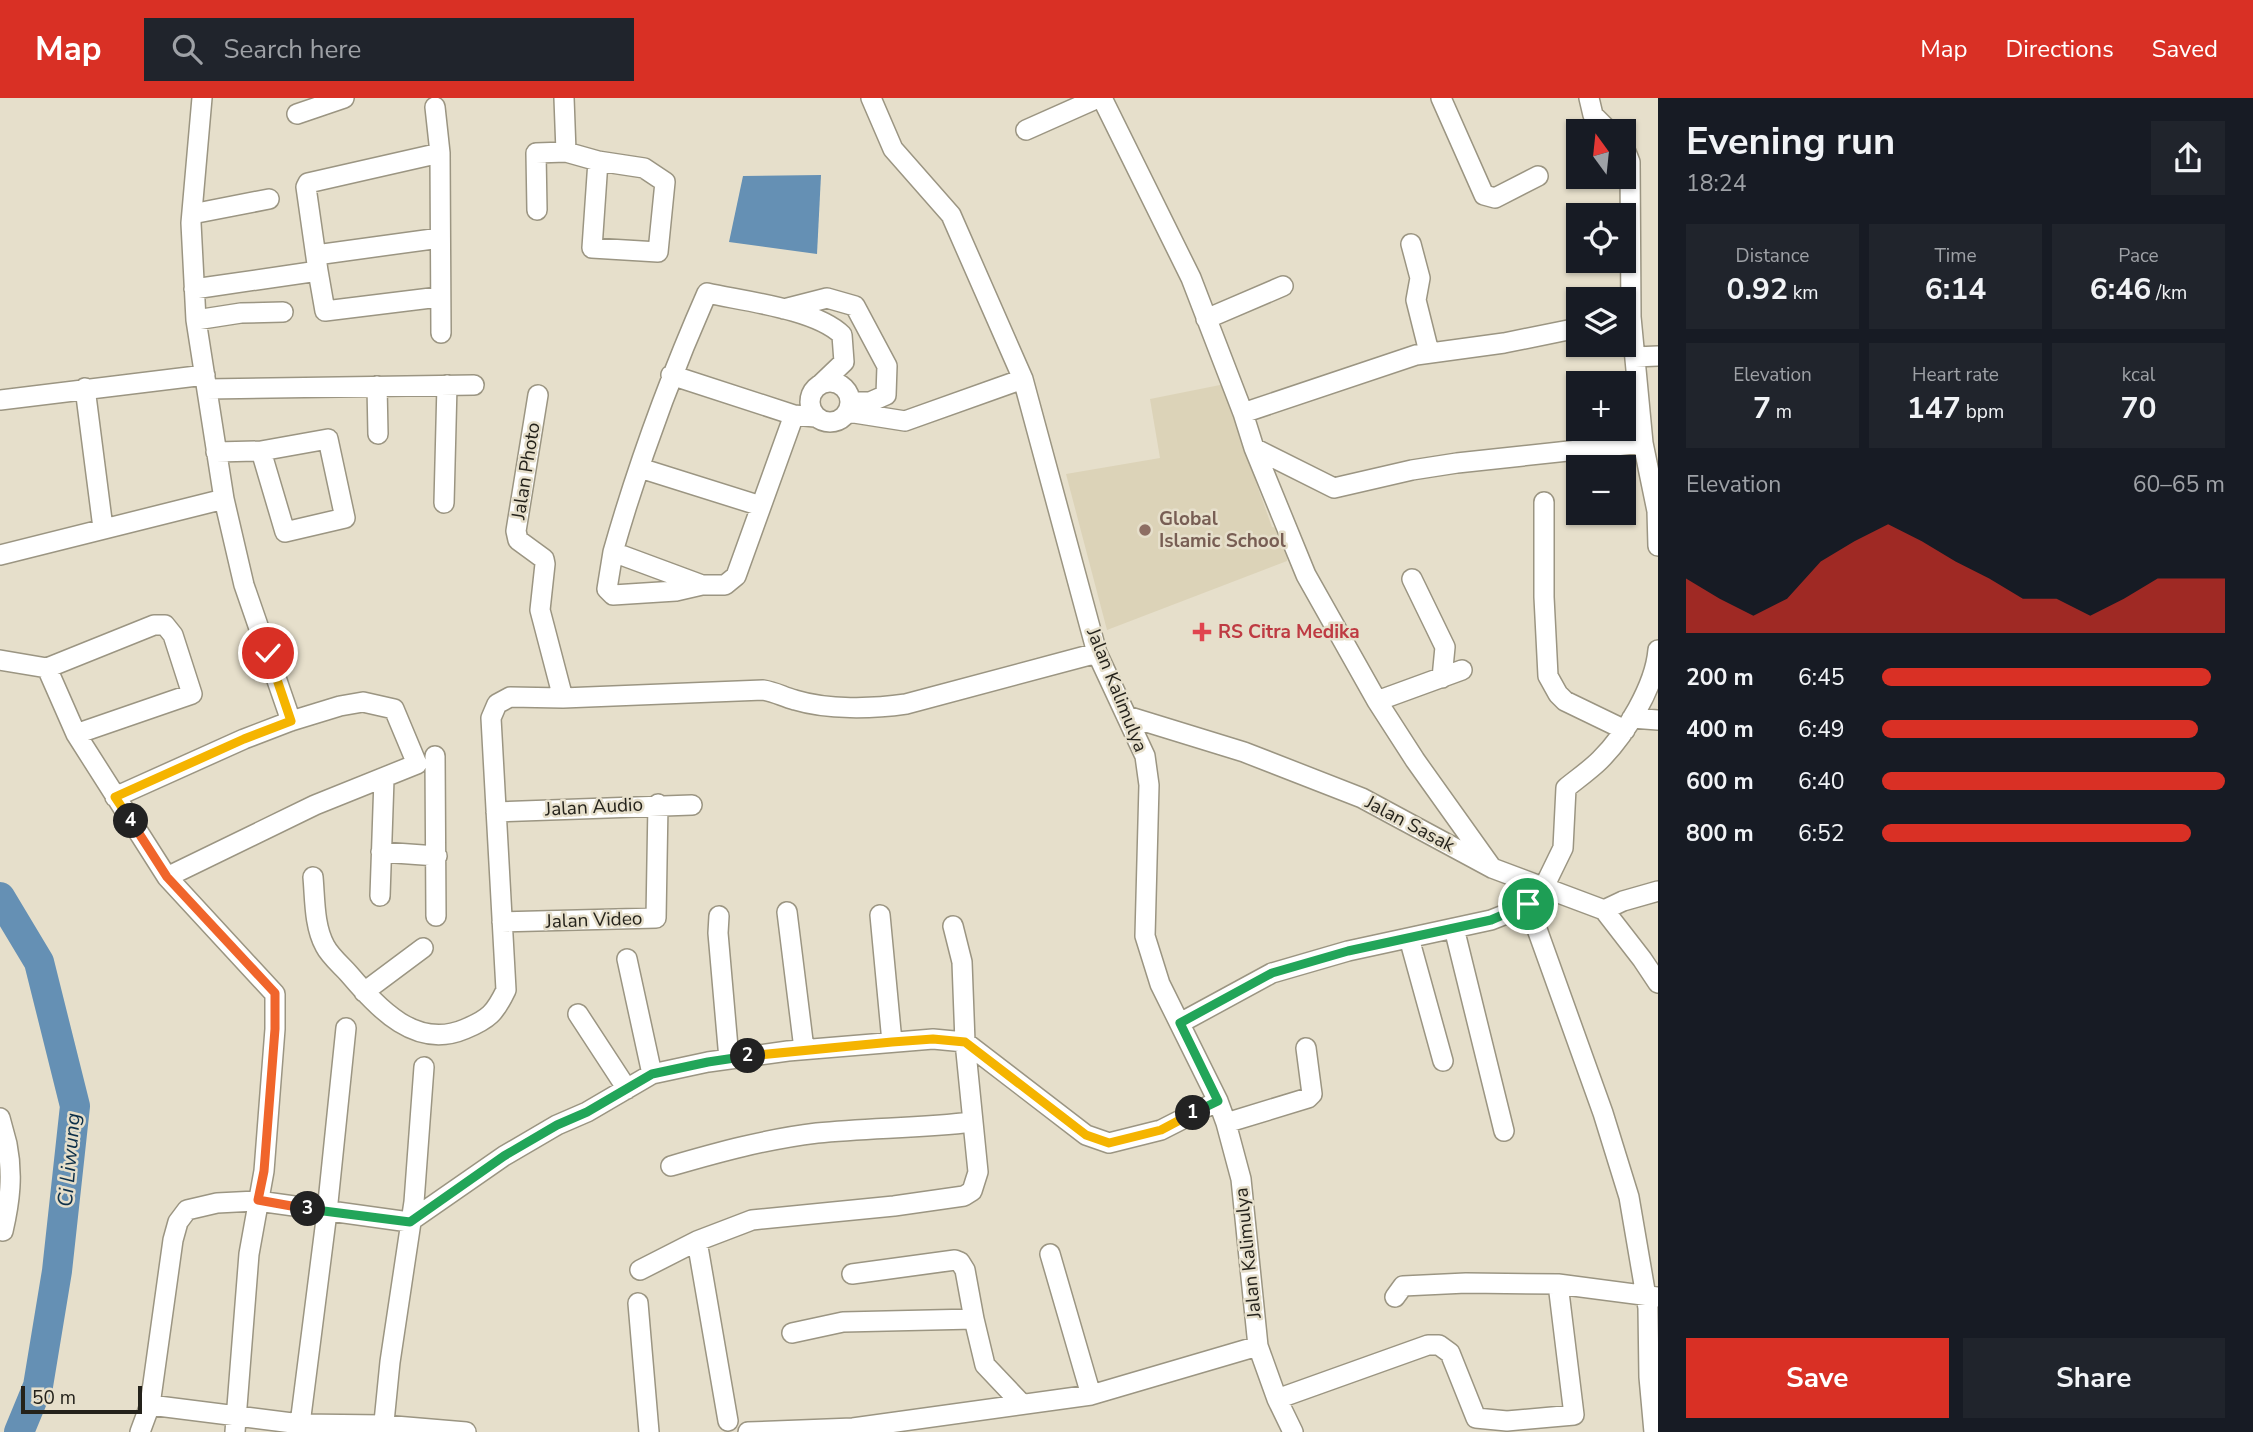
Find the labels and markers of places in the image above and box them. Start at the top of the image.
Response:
place label: Global Islamic School [1159,506,1286,554]
marker: Global Islamic School [1137,522,1153,538]
place label: RS Citra Medika [1218,619,1360,645]
marker: RS Citra Medika [1192,622,1212,642]
pin [238,623,298,683]
pin: 4 [114,804,148,838]
pin [1498,874,1558,934]
pin: 2 [730,1038,766,1074]
pin: 1 [1176,1096,1210,1130]
pin: 3 [290,1192,326,1226]

